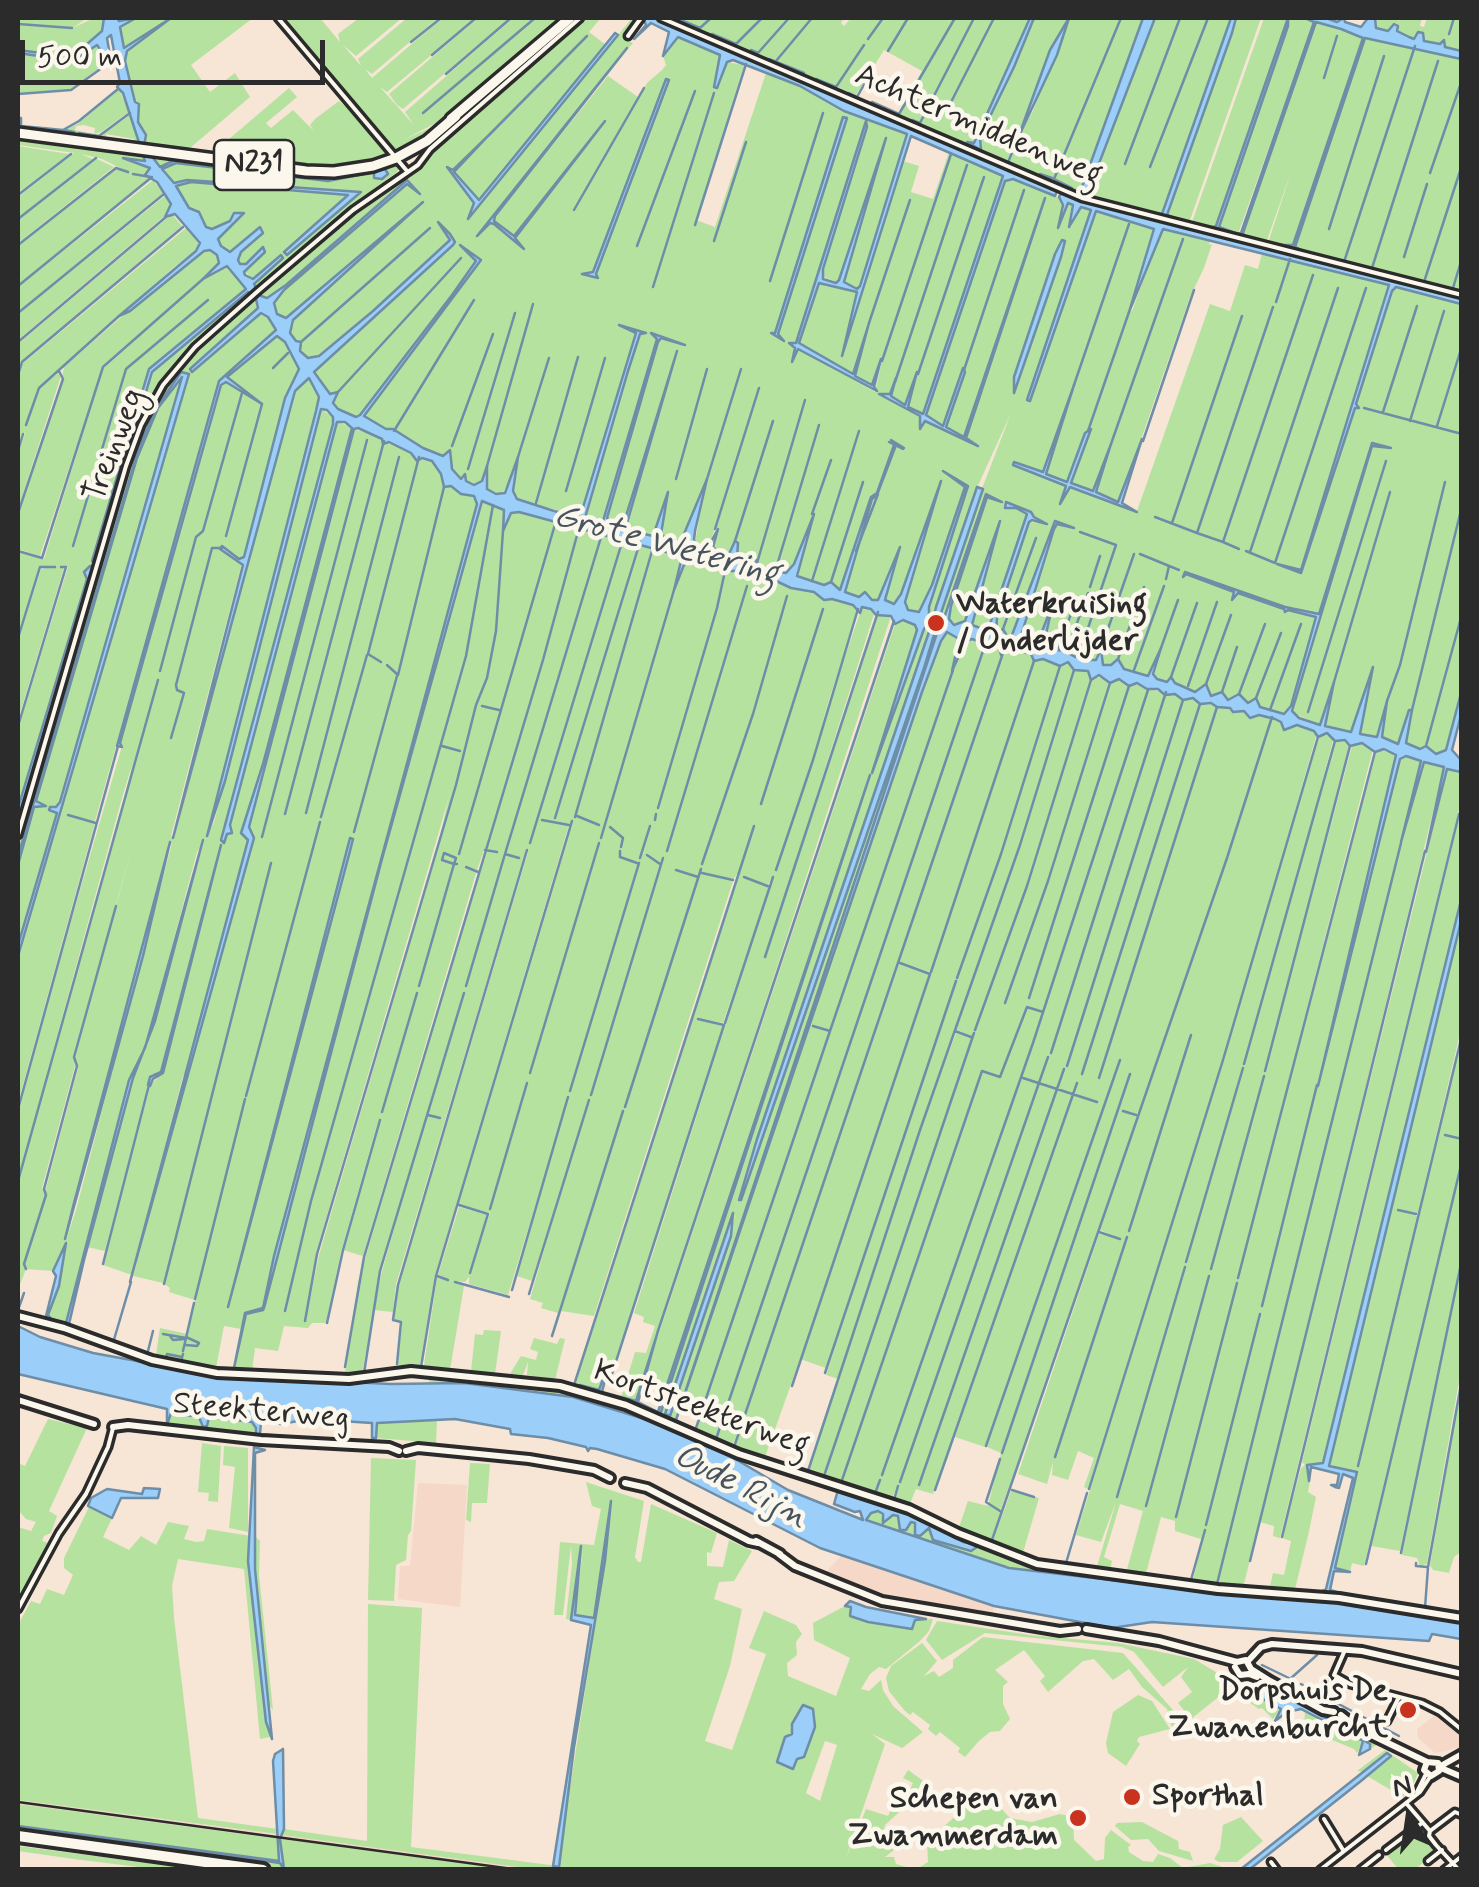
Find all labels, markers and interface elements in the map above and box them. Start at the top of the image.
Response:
scale bar [25,20,330,82]
text: 500 m [37,38,122,77]
street label: Achtermiddenweg [848,57,1108,197]
road number: N231 [214,140,294,190]
street label: Treinweg [77,384,155,508]
water label: Grote Wetering [549,497,783,597]
place label: Waterkruising / Onderlijder [956,586,1147,661]
marker: Waterkruising / Onderlijder [925,612,947,634]
street label: Kortsteekterweg [588,1353,814,1467]
street label: Steekterweg [171,1386,351,1440]
water label: Oude Rijn [666,1436,814,1540]
place label: Dorpshuis De Zwanenburcht [1168,1673,1388,1748]
marker: Dorpshuis De Zwanenburcht [1397,1699,1419,1721]
north arrow [1359,1767,1459,1867]
text: N [1389,1767,1415,1807]
place label: Sporthal [1152,1778,1264,1816]
place label: Schepen van Zwammerdam [848,1781,1058,1856]
marker: Sporthal [1121,1786,1143,1808]
marker: Schepen van Zwammerdam [1067,1807,1089,1829]

